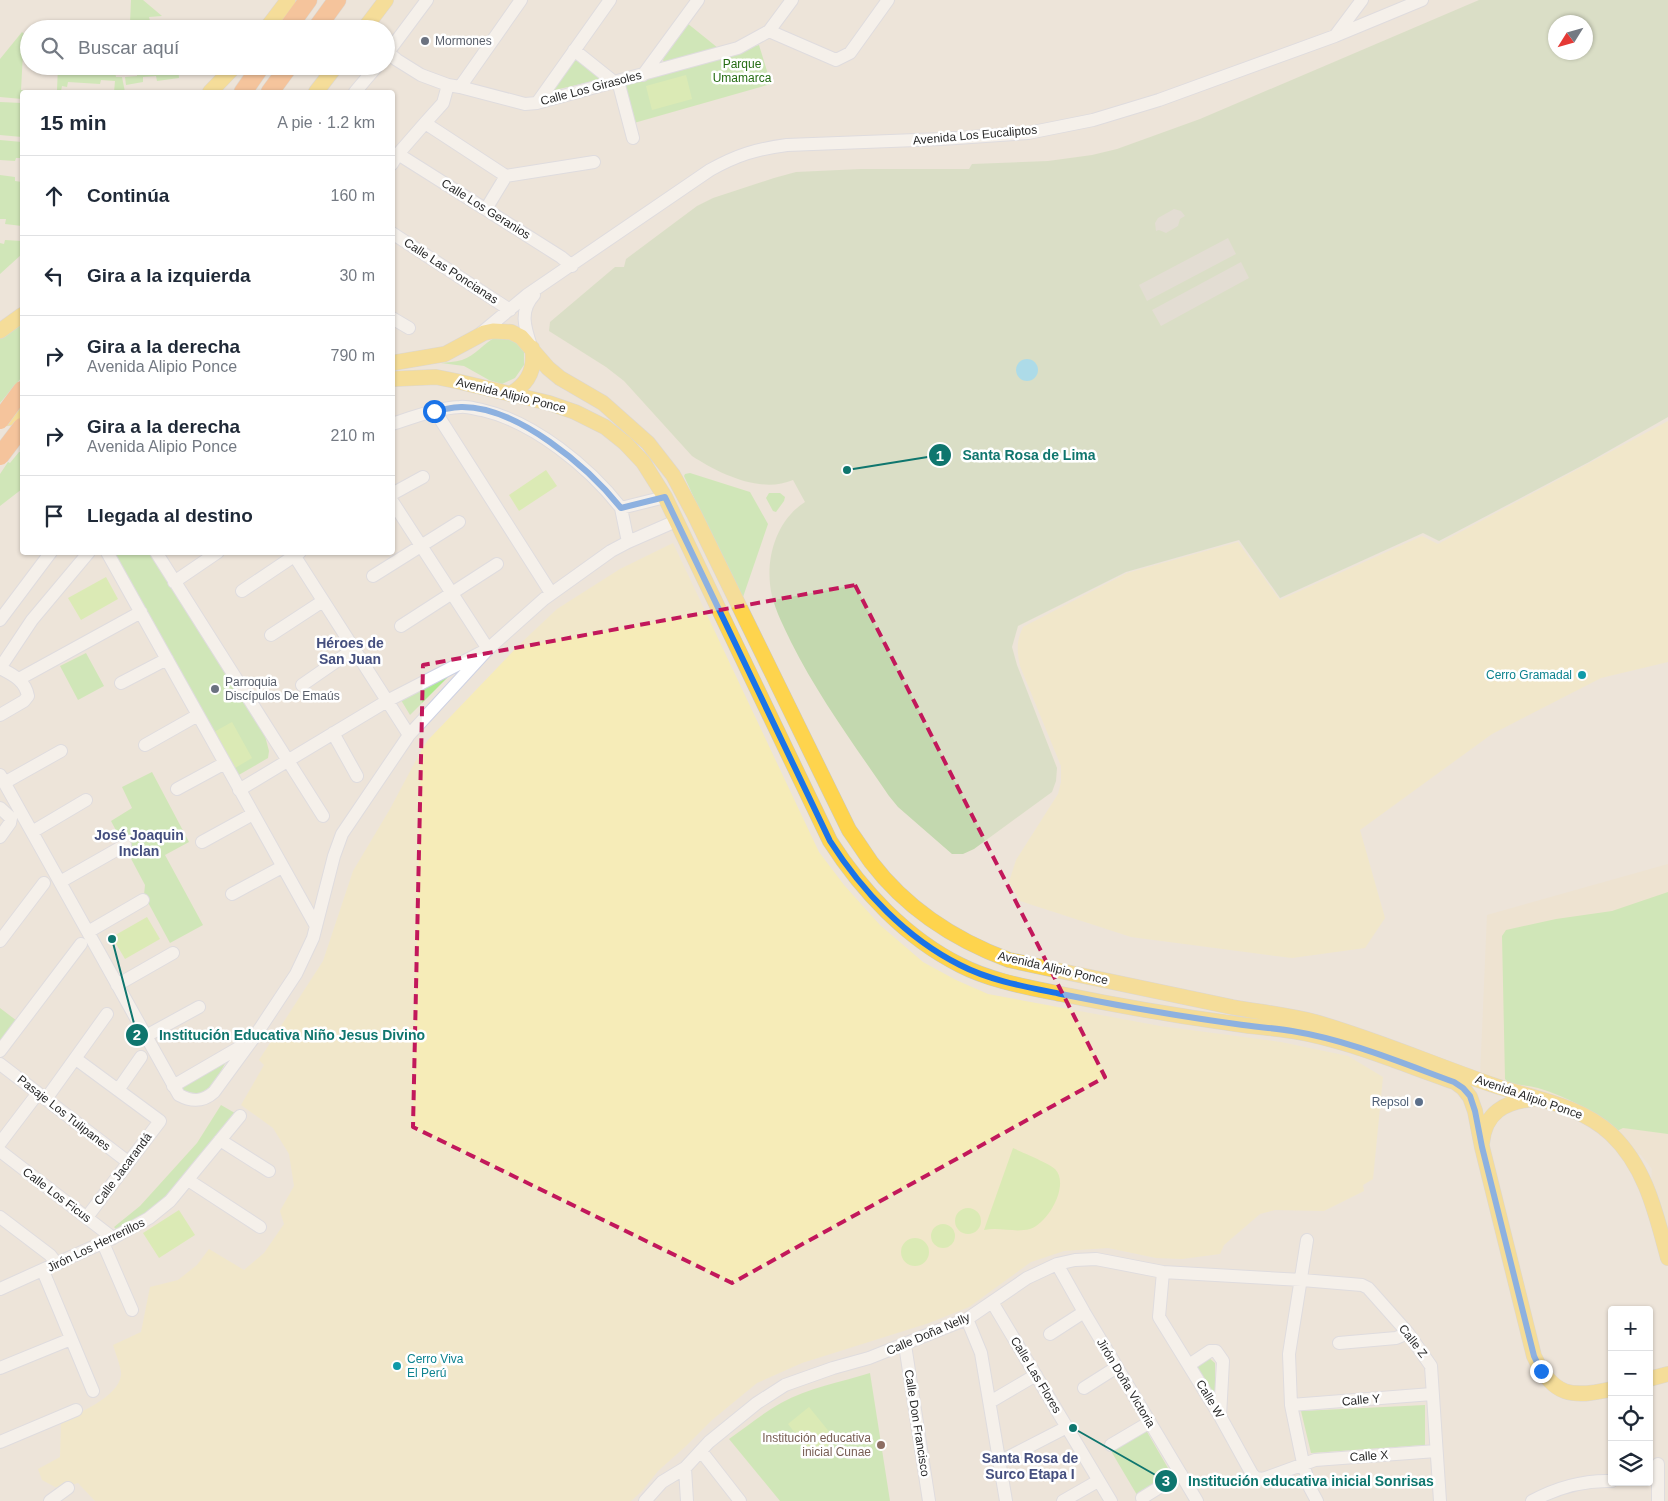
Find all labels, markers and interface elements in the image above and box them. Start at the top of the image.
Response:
north arrow [1548,15,1593,60]
search box [20,20,395,75]
icon: search [38,34,66,62]
place label: Mormones [435,34,492,48]
marker: Mormones [419,35,431,47]
text: Buscar aquí [78,37,179,58]
park label: Parque Umamarca [713,57,772,85]
street label: Calle Los Girasoles [539,68,643,108]
text: 15 min [40,111,107,134]
text: A pie · 1.2 km [277,114,375,131]
street label: Avenida Los Eucaliptos [912,123,1038,147]
street label: Calle Los Geranios [439,176,533,242]
icon: ahead [40,182,68,210]
text: Continúa [87,185,169,206]
text: 160 m [331,187,375,204]
street label: Calle Las Poncianas [401,235,501,307]
icon: left [40,262,68,290]
text: Gira a la izquierda [87,265,251,286]
text: 30 m [339,267,375,284]
text: Gira a la derecha [87,336,240,357]
icon: right [40,342,68,370]
text: 790 m [331,347,375,364]
text: Avenida Alipio Ponce [87,358,237,375]
street label: Avenida Alipio Ponce [455,375,568,415]
route start [423,400,446,423]
text: Gira a la derecha [87,416,240,437]
icon: right [40,422,68,450]
text: 210 m [331,427,375,444]
text: Avenida Alipio Ponce [87,438,237,455]
callout: Santa Rosa de Lima [927,441,1105,470]
text: 1 [936,447,944,464]
text: Santa Rosa de Lima [962,447,1096,463]
icon: arrive [40,502,68,530]
text: Llegada al destino [87,505,253,526]
district label: Héroes de San Juan [316,635,384,667]
place label: Cerro Gramadal [1486,668,1572,682]
marker: Cerro Gramadal [1576,669,1588,681]
place label: Parroquia Discípulos De Emaús [225,675,340,703]
marker: Parroquia Discípulos De Emaús [209,683,221,695]
district label: José Joaquin Inclan [94,827,184,859]
street label: Avenida Alipio Ponce [997,949,1110,988]
callout: Institución Educativa Niño Jesus Divino [124,1020,435,1049]
text: 2 [133,1026,141,1043]
text: Institución Educativa Niño Jesus Divino [159,1027,425,1043]
street label: Pasaje Los Tulipanes [15,1072,113,1154]
street label: Avenida Alipio Ponce [1474,1072,1585,1122]
place label: Repsol [1372,1095,1409,1109]
marker: Repsol [1413,1096,1425,1108]
street label: Calle Jacarandá [91,1130,155,1208]
street label: Calle Los Ficus [20,1165,94,1225]
street label: Jirón Los Herrerillos [45,1215,147,1275]
map controls [1608,1306,1653,1486]
button: + [1608,1306,1653,1351]
street label: Calle Doña Nelly [884,1310,972,1358]
street label: Calle Z [1396,1322,1430,1360]
street label: Calle Las Flores [1008,1334,1064,1416]
street label: Jirón Doña Victoria [1094,1336,1158,1430]
button: − [1608,1351,1653,1396]
place label: Cerro Viva El Perú [407,1352,464,1380]
marker: Cerro Viva El Perú [391,1360,403,1372]
route end [1530,1360,1553,1383]
street label: Calle Don Francisco [902,1369,932,1478]
street label: Calle W [1193,1377,1227,1421]
street label: Calle Y [1341,1391,1381,1409]
button: locate [1608,1396,1653,1441]
place label: Institución educativa inicial Cunae [762,1431,871,1459]
marker: Institución educativa inicial Cunae [875,1439,887,1451]
button: layers [1608,1441,1653,1486]
street label: Calle X [1349,1448,1389,1464]
district label: Santa Rosa de Surco Etapa I [982,1450,1078,1482]
callout: Institución educativa inicial Sonrisas [1153,1466,1444,1495]
text: 3 [1162,1472,1170,1489]
text: Institución educativa inicial Sonrisas [1188,1473,1434,1489]

